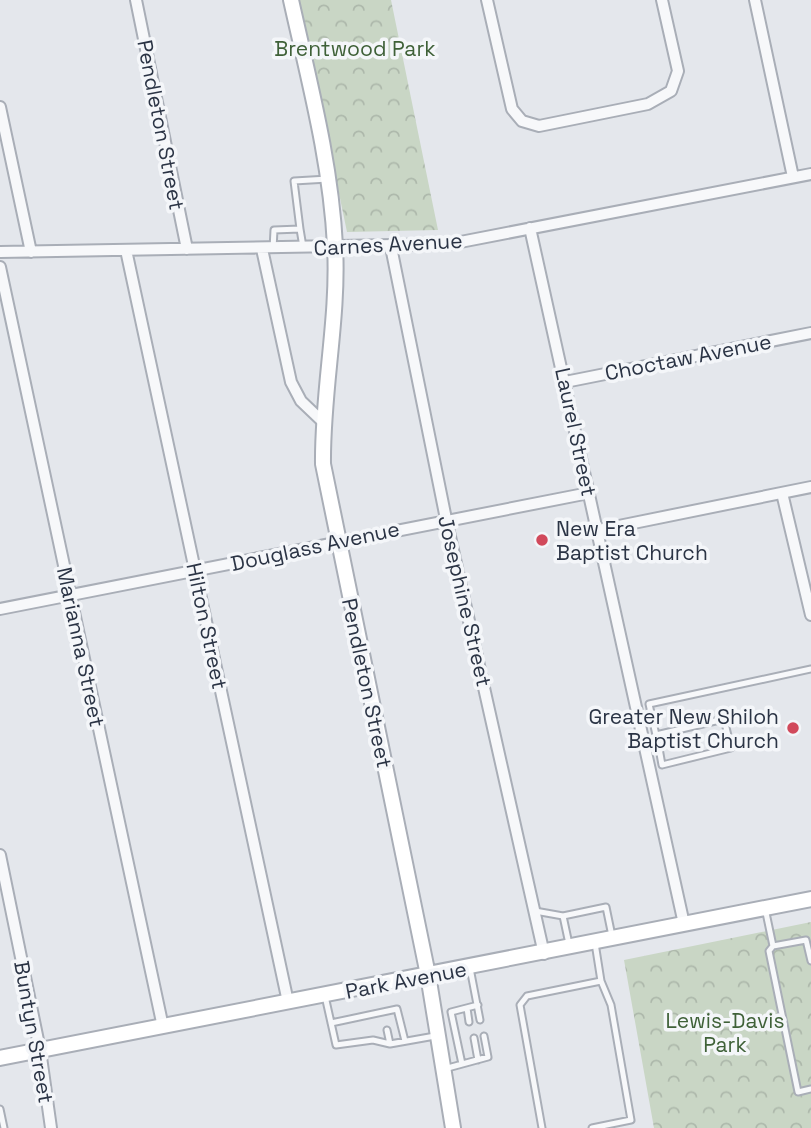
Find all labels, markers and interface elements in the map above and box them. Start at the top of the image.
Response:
park label: Brentwood Park [274,35,436,62]
street label: Pendleton Street [131,38,191,212]
street label: Carnes Avenue [313,227,463,261]
street label: Choctaw Avenue [602,328,774,386]
street label: Laurel Street [549,365,603,499]
street label: Josephine Street [432,513,498,689]
street label: Douglass Avenue [228,515,402,577]
place label: New Era Baptist Church [556,515,708,566]
marker: New Era Baptist Church [534,532,550,548]
street label: Hilton Street [180,560,234,692]
street label: Marianna Street [51,565,111,729]
street label: Pendleton Street [336,596,398,770]
place label: Greater New Shiloh Baptist Church [588,703,779,754]
marker: Greater New Shiloh Baptist Church [785,720,801,736]
street label: Park Avenue [343,955,469,1005]
street label: Buntyn Street [8,959,60,1105]
park label: Lewis-Davis Park [665,1007,785,1058]

